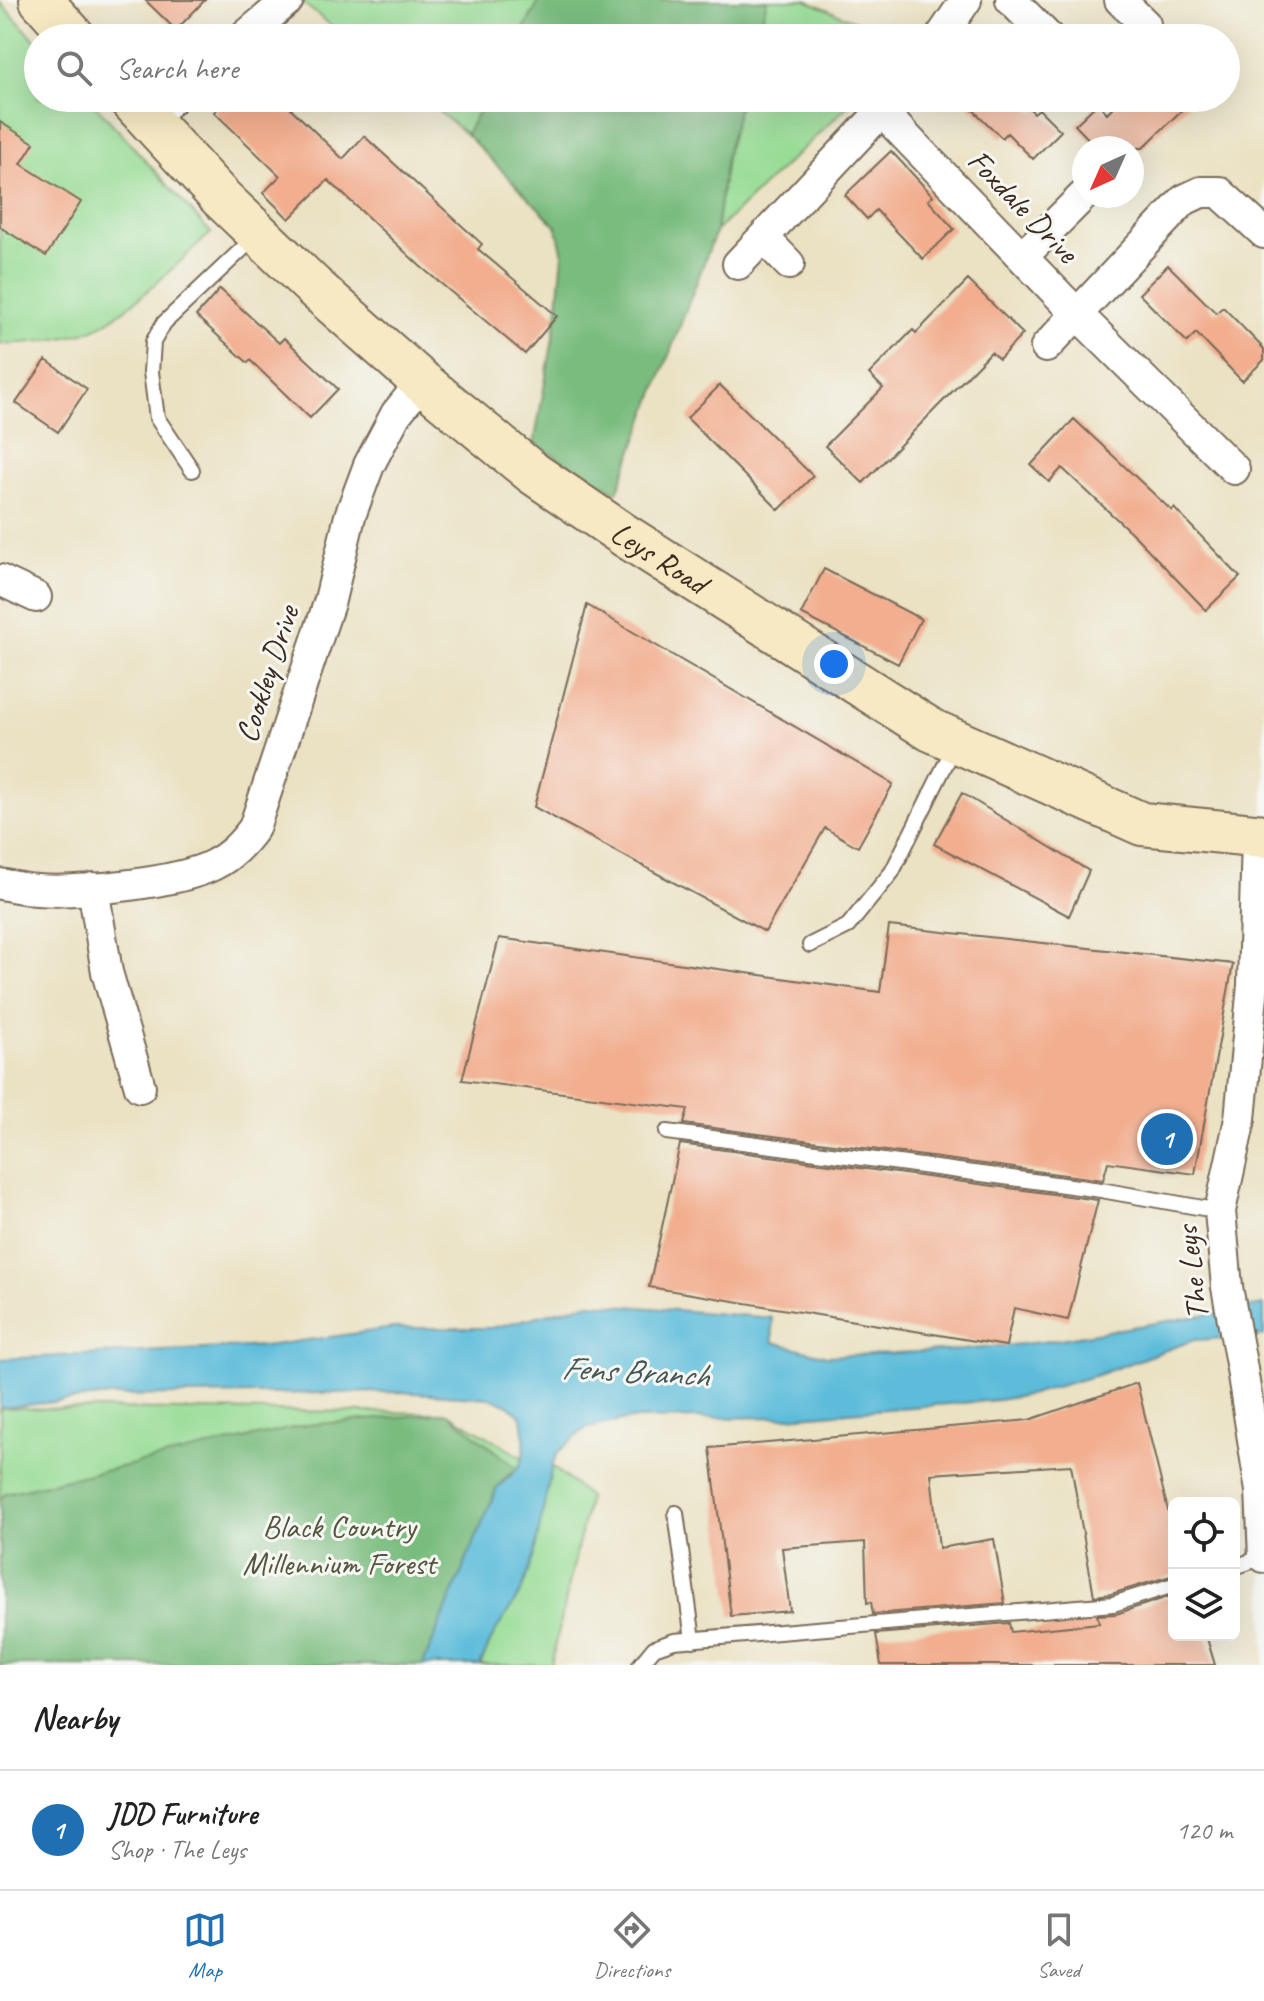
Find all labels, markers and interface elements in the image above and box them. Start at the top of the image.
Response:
search box [24,24,1240,112]
icon: search [52,46,96,90]
text: Search here [116,49,238,87]
north arrow [1072,136,1144,208]
street label: Foxdale Drive [959,140,1089,273]
street label: Leys Road [603,512,719,606]
street label: Cookley Drive [226,598,309,748]
your location [814,644,854,684]
pin: 1 [1141,1109,1193,1169]
street label: The Leys [1166,1221,1218,1322]
water label: Fens Branch [560,1346,712,1396]
map controls [1168,1497,1240,1641]
button: locate [1168,1497,1240,1569]
park label: Black Country Millennium Forest [242,1506,439,1584]
button: layers [1168,1569,1240,1641]
text: Nearby [32,1696,118,1739]
text: JDD Furniture [108,1795,257,1833]
text: 1 [52,1814,64,1847]
text: 120 m [1176,1814,1232,1847]
text: Shop · The Leys [108,1833,246,1866]
tab: Map [183,1908,227,1984]
tab: Directions [594,1908,670,1984]
tab: Saved [1037,1908,1081,1984]

